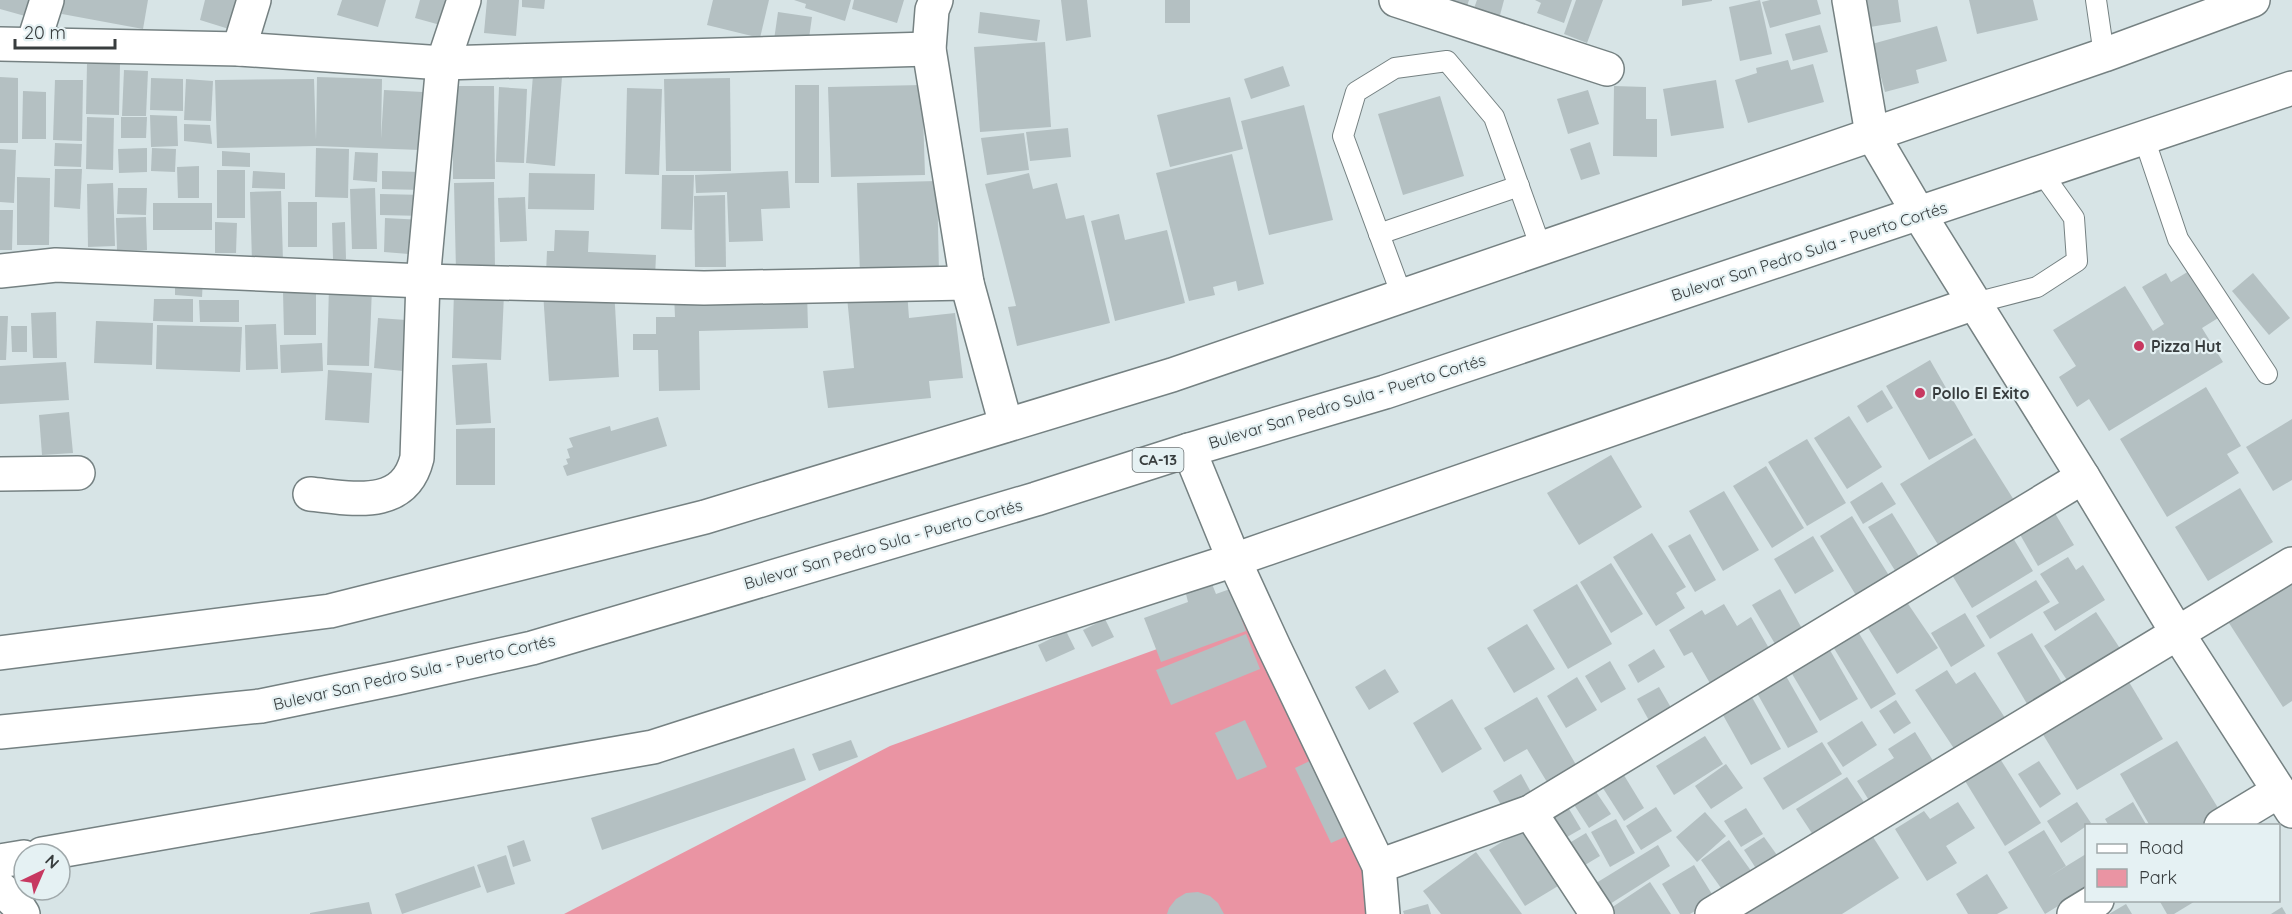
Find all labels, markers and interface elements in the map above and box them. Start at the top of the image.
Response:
scale bar [15,12,116,50]
text: 20 m [24,21,66,44]
street label: Bulevar San Pedro Sula - Puerto Cortés [1669,197,1949,305]
place label: Pizza Hut [2151,336,2222,356]
marker: Pizza Hut [2132,339,2146,353]
street label: Bulevar San Pedro Sula - Puerto Cortés [1206,349,1488,453]
place label: Pollo El Exito [1932,383,2030,403]
marker: Pollo El Exito [1913,386,1927,400]
road number: CA-13 [1132,448,1184,472]
street label: Bulevar San Pedro Sula - Puerto Cortés [741,495,1025,593]
street label: Bulevar San Pedro Sula - Puerto Cortés [271,630,557,714]
legend [2085,824,2280,902]
text: Road [2139,836,2184,859]
north arrow [12,842,72,902]
text: N [41,850,64,872]
text: Park [2139,866,2177,889]

